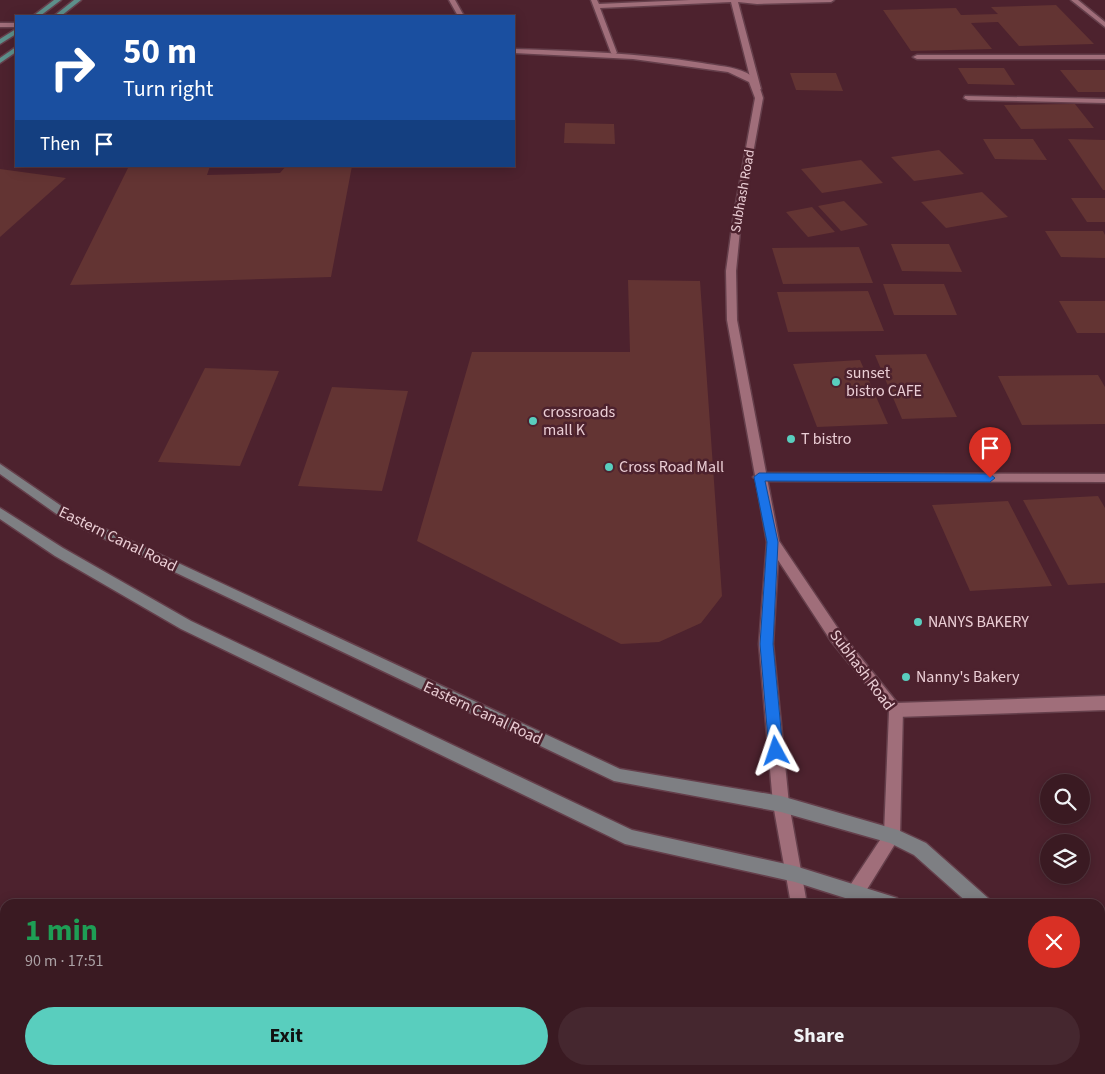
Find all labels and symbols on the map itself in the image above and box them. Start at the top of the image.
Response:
street label: Subhash Road [726,148,760,234]
place label: sunset bistro CAFE [846,362,922,402]
marker: sunset bistro CAFE [830,376,842,388]
place label: crossroads mall K [543,401,616,441]
marker: crossroads mall K [527,415,539,427]
pin [969,427,1011,478]
place label: T bistro [801,428,851,450]
marker: T bistro [785,433,797,445]
place label: Cross Road Mall [619,456,724,478]
marker: Cross Road Mall [603,461,615,473]
street label: Eastern Canal Road [55,501,181,577]
place label: NANYS BAKERY [928,611,1029,633]
marker: NANYS BAKERY [912,616,924,628]
street label: Subhash Road [824,625,900,715]
place label: Nanny's Bakery [916,666,1020,688]
marker: Nanny's Bakery [900,671,912,683]
street label: Eastern Canal Road [420,676,546,750]
position arrow [749,724,801,776]

